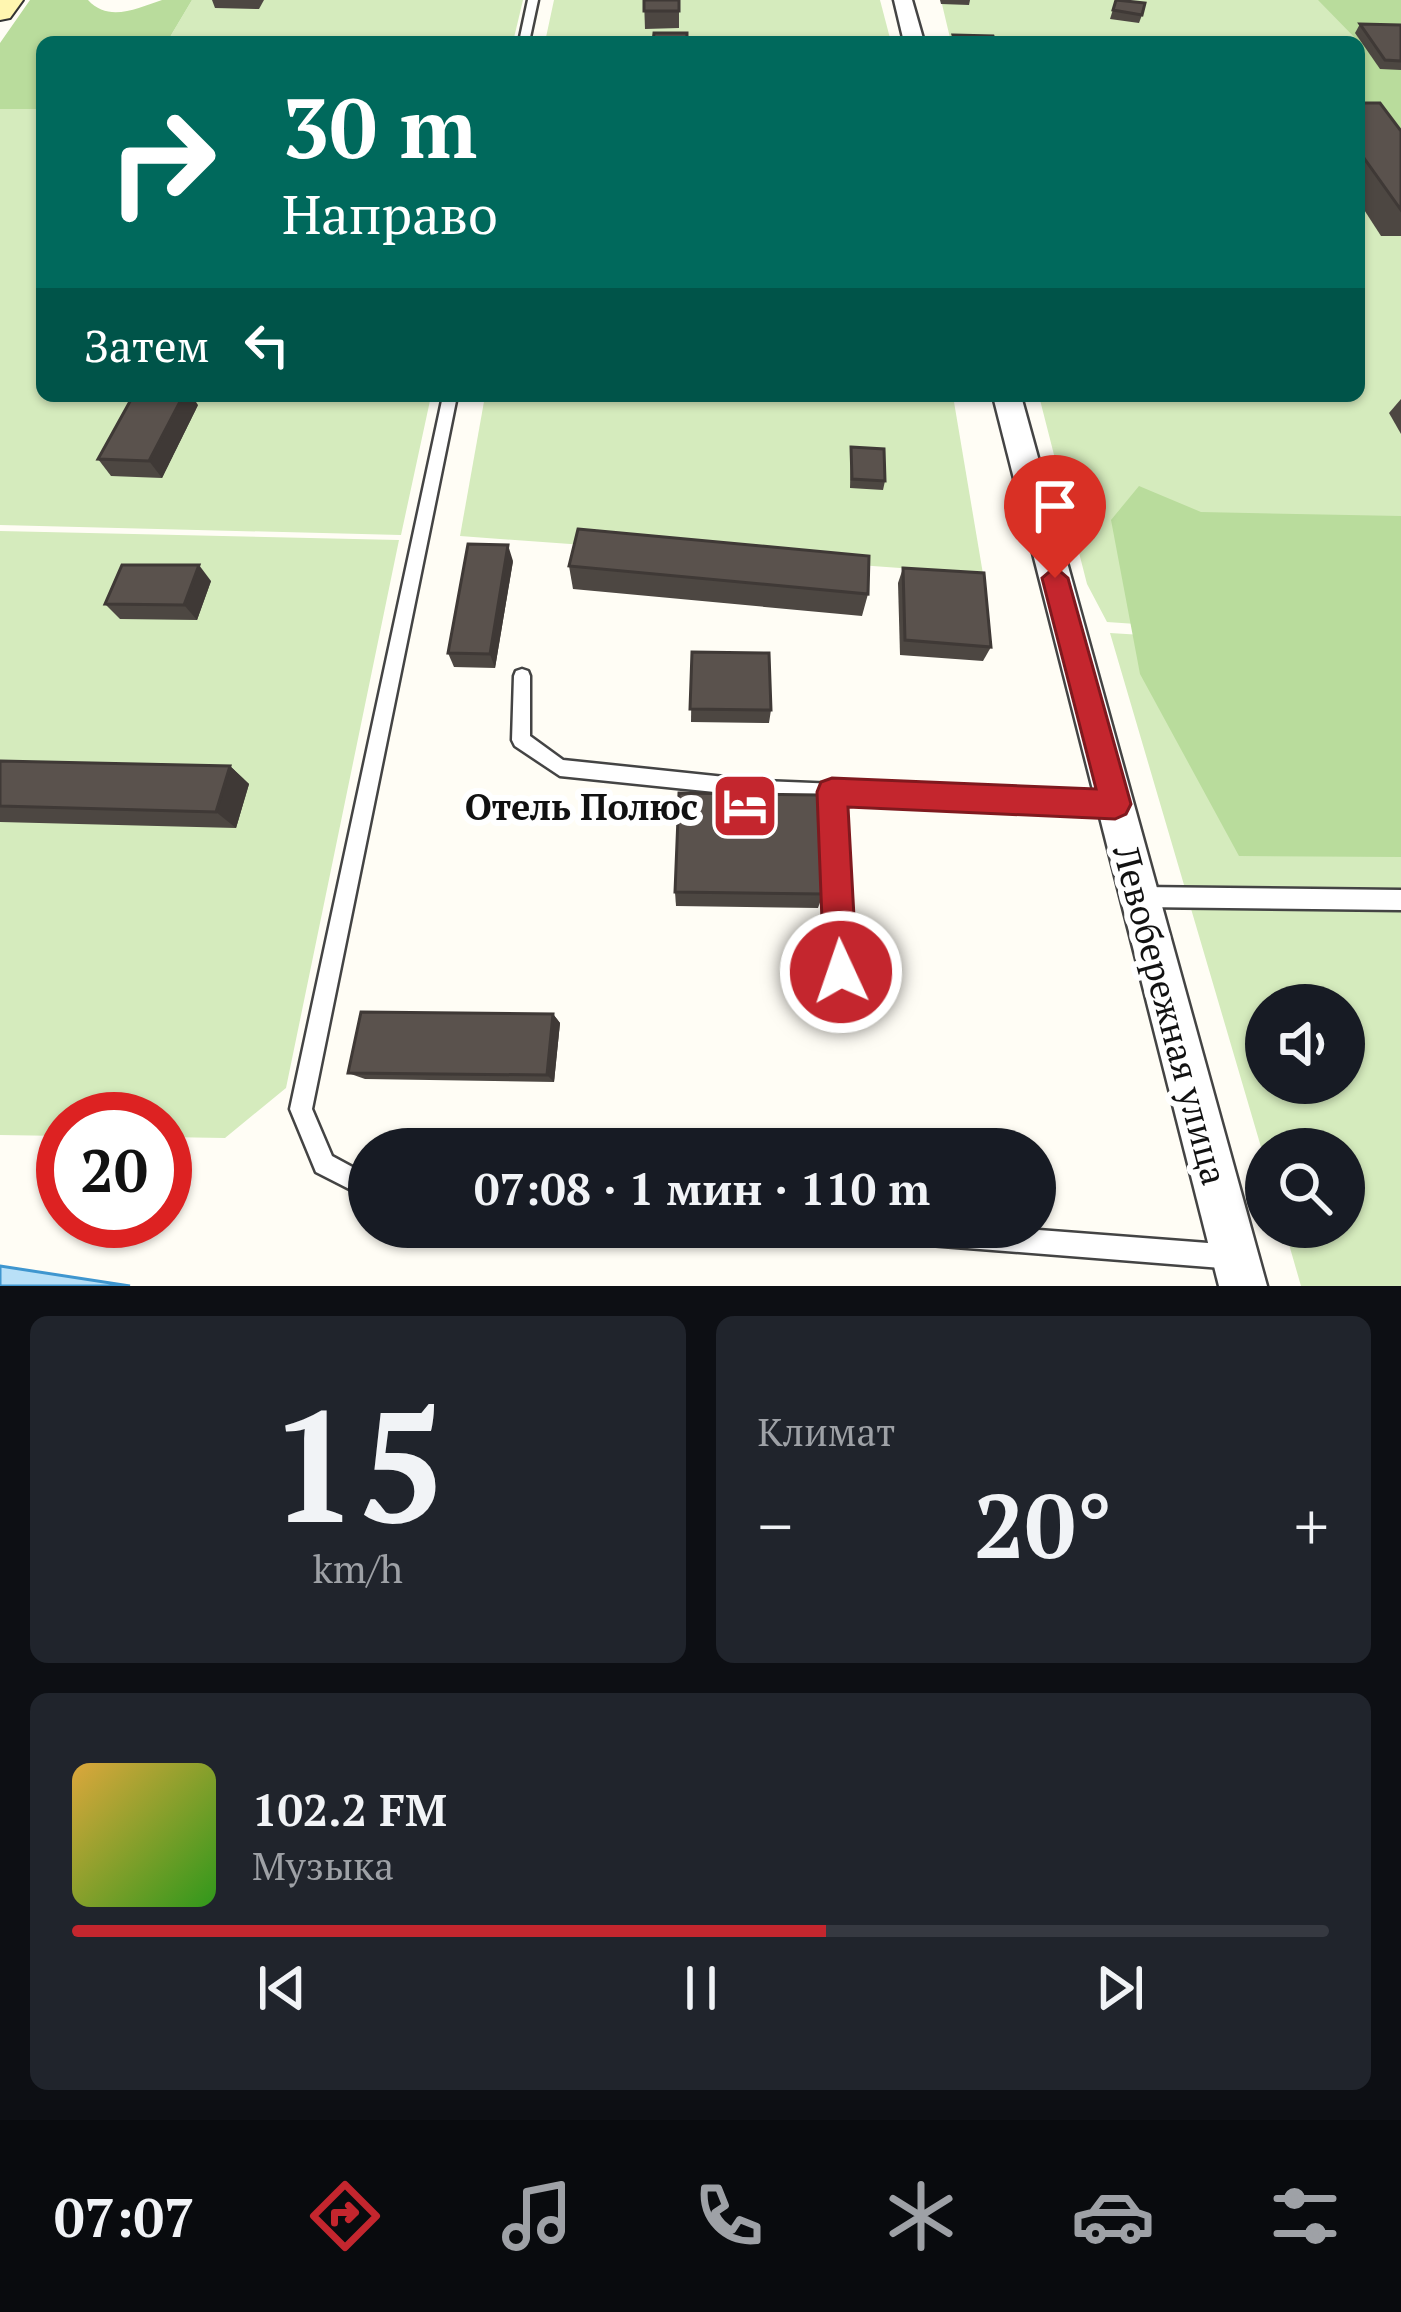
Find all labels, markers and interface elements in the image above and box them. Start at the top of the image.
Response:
text: 30 m [282,71,477,182]
icon: right [84,84,240,240]
text: Направо [282,178,498,249]
icon: left [234,312,300,378]
text: Затем [84,315,210,375]
pin [1004,455,1106,578]
icon: arrive [1022,473,1088,539]
hotel icon: Отель Полюс [710,771,780,841]
place label: Отель Полюс [465,783,698,830]
street label: Левобережная улица [1103,839,1239,1190]
position arrow [778,909,904,1035]
map controls [1245,984,1365,1248]
button: sound [1245,984,1365,1104]
speed limit sign: 20 [36,1092,192,1248]
button: search [1245,1128,1365,1248]
text: 07:08 · 1 мин · 110 m [474,1158,930,1218]
text: 15 [270,1360,446,1567]
text: Климат [758,1405,895,1457]
text: 20° [974,1464,1113,1584]
text: − [758,1481,793,1569]
text: + [1294,1481,1329,1569]
text: km/h [313,1542,403,1594]
text: 102.2 FM [252,1779,447,1839]
text: Музыка [252,1839,394,1891]
icon: previous [249,1955,315,2021]
icon: pause [668,1955,734,2021]
icon: next [1087,1955,1153,2021]
icon: directions [303,2174,387,2258]
icon: music [495,2174,579,2258]
icon: phone [687,2174,771,2258]
icon: climate [879,2174,963,2258]
icon: car [1071,2174,1155,2258]
icon: filters [1263,2174,1347,2258]
text: 07:07 [54,2181,195,2252]

